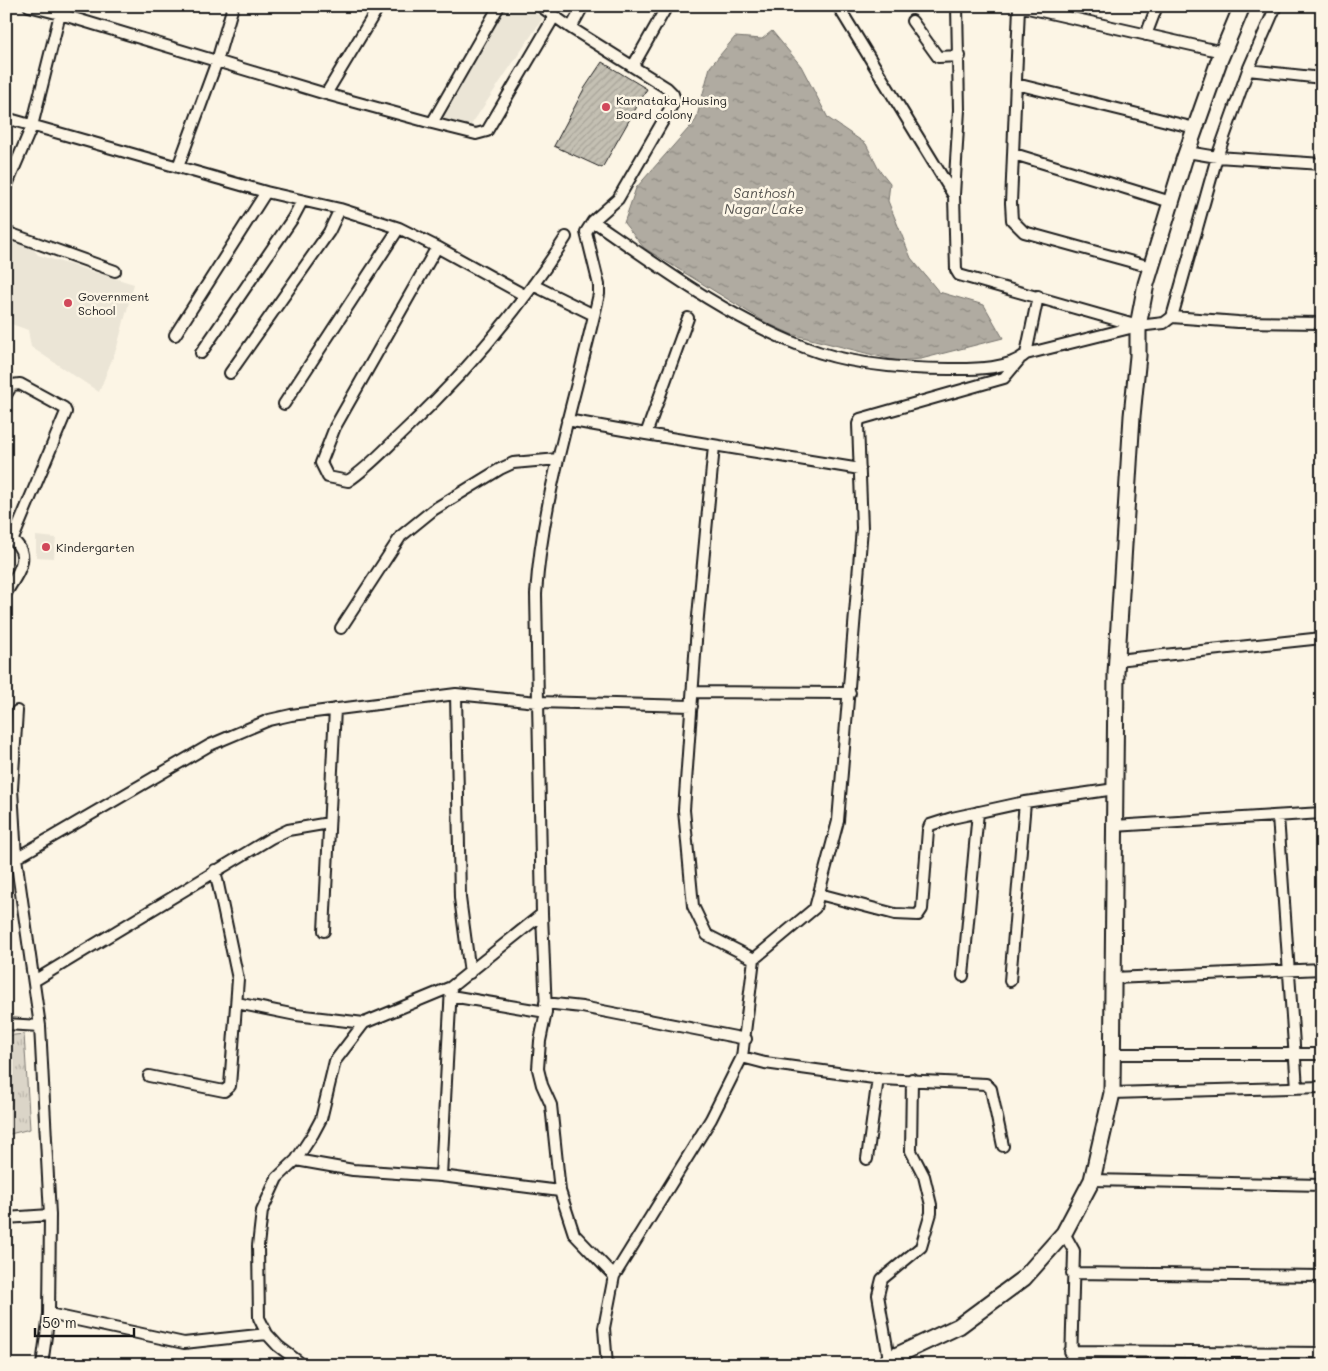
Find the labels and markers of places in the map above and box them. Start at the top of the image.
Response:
place label: Karnataka Housing Board colony [616,92,727,122]
marker: Karnataka Housing Board colony [600,101,612,113]
place label: Government School [78,288,149,318]
marker: Government School [62,297,74,309]
place label: Kindergarten [56,539,134,555]
marker: Kindergarten [40,541,52,553]

